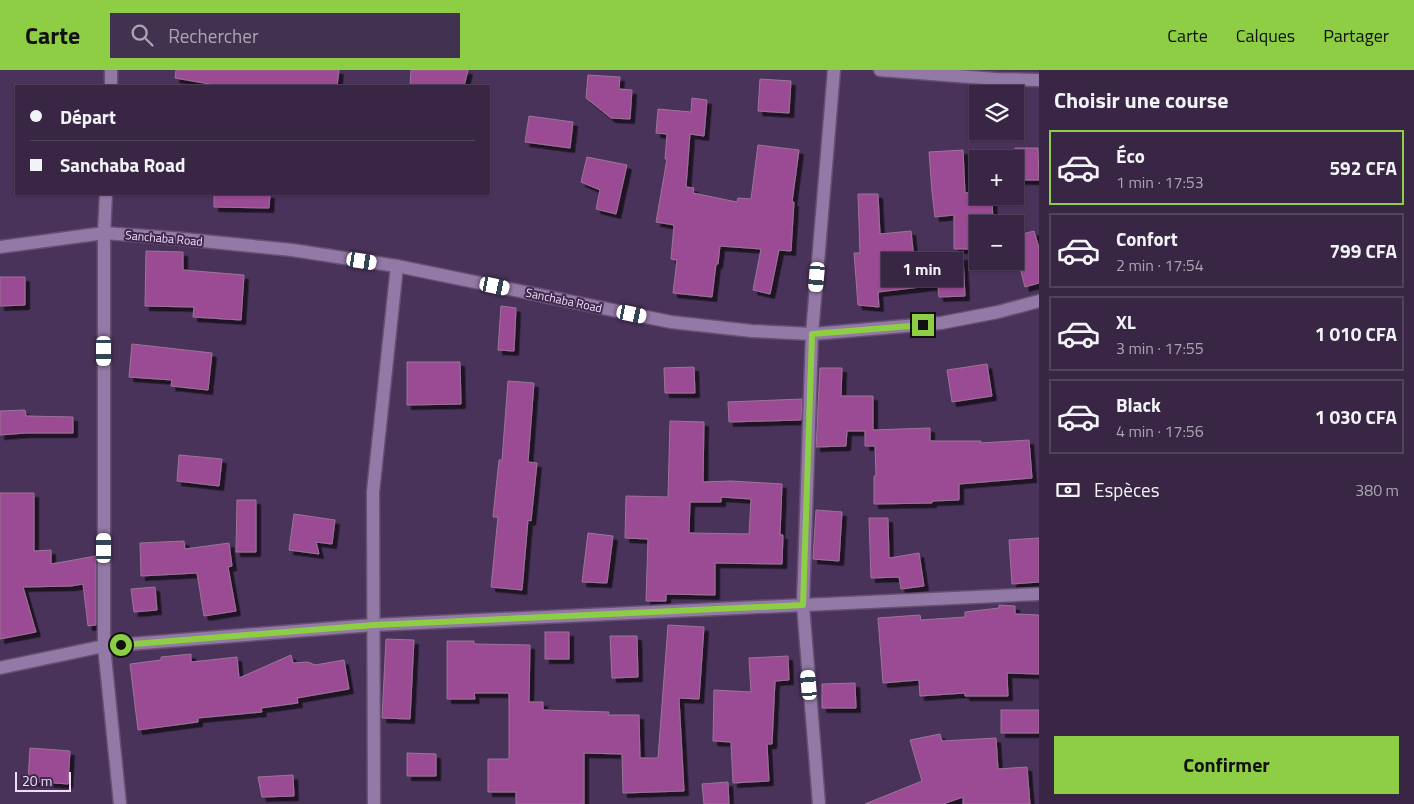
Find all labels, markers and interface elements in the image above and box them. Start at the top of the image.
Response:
search box [110,13,460,58]
text: Carte [25,17,80,53]
icon: search [128,21,156,49]
text: Rechercher [168,21,258,50]
text: Carte [1167,22,1208,49]
text: Calques [1236,22,1295,49]
text: Partager [1323,22,1389,49]
text: Choisir une course [1054,83,1228,117]
map controls [969,85,1024,270]
button: layers [969,85,1024,140]
text: Départ [60,102,116,131]
text: Éco [1116,141,1145,170]
icon: car [1056,145,1101,190]
text: Sanchaba Road [60,150,185,179]
button: + [969,150,1024,205]
text: 592 CFA [1329,153,1397,182]
text: 1 min · 17:53 [1116,170,1204,194]
button: − [969,215,1024,270]
text: Confort [1116,224,1178,253]
street label: Sanchaba Road [125,225,203,251]
icon: car [1056,228,1101,273]
text: 799 CFA [1329,236,1397,265]
car [346,251,377,271]
callout: 1 min [882,252,964,288]
text: 2 min · 17:54 [1116,253,1204,277]
text: 1 min [903,257,941,281]
car [808,261,825,293]
car [478,276,511,296]
street label: Sanchaba Road [524,283,604,317]
car [615,304,648,324]
text: XL [1116,307,1136,336]
icon: car [1056,311,1101,356]
route end [912,314,934,336]
text: 1 010 CFA [1315,319,1397,348]
car [96,336,111,366]
text: 3 min · 17:55 [1116,336,1204,360]
text: Black [1116,390,1161,419]
icon: car [1056,394,1101,439]
text: 1 030 CFA [1315,402,1397,431]
text: 4 min · 17:56 [1116,419,1204,443]
text: Espèces [1094,475,1160,504]
icon: cash [1054,476,1082,504]
text: 380 m [1355,478,1399,502]
car [96,533,111,563]
route start [110,634,132,656]
car [800,669,817,701]
button: Confirmer [1054,736,1399,794]
scale bar [15,769,71,792]
text: 20 m [22,770,52,791]

